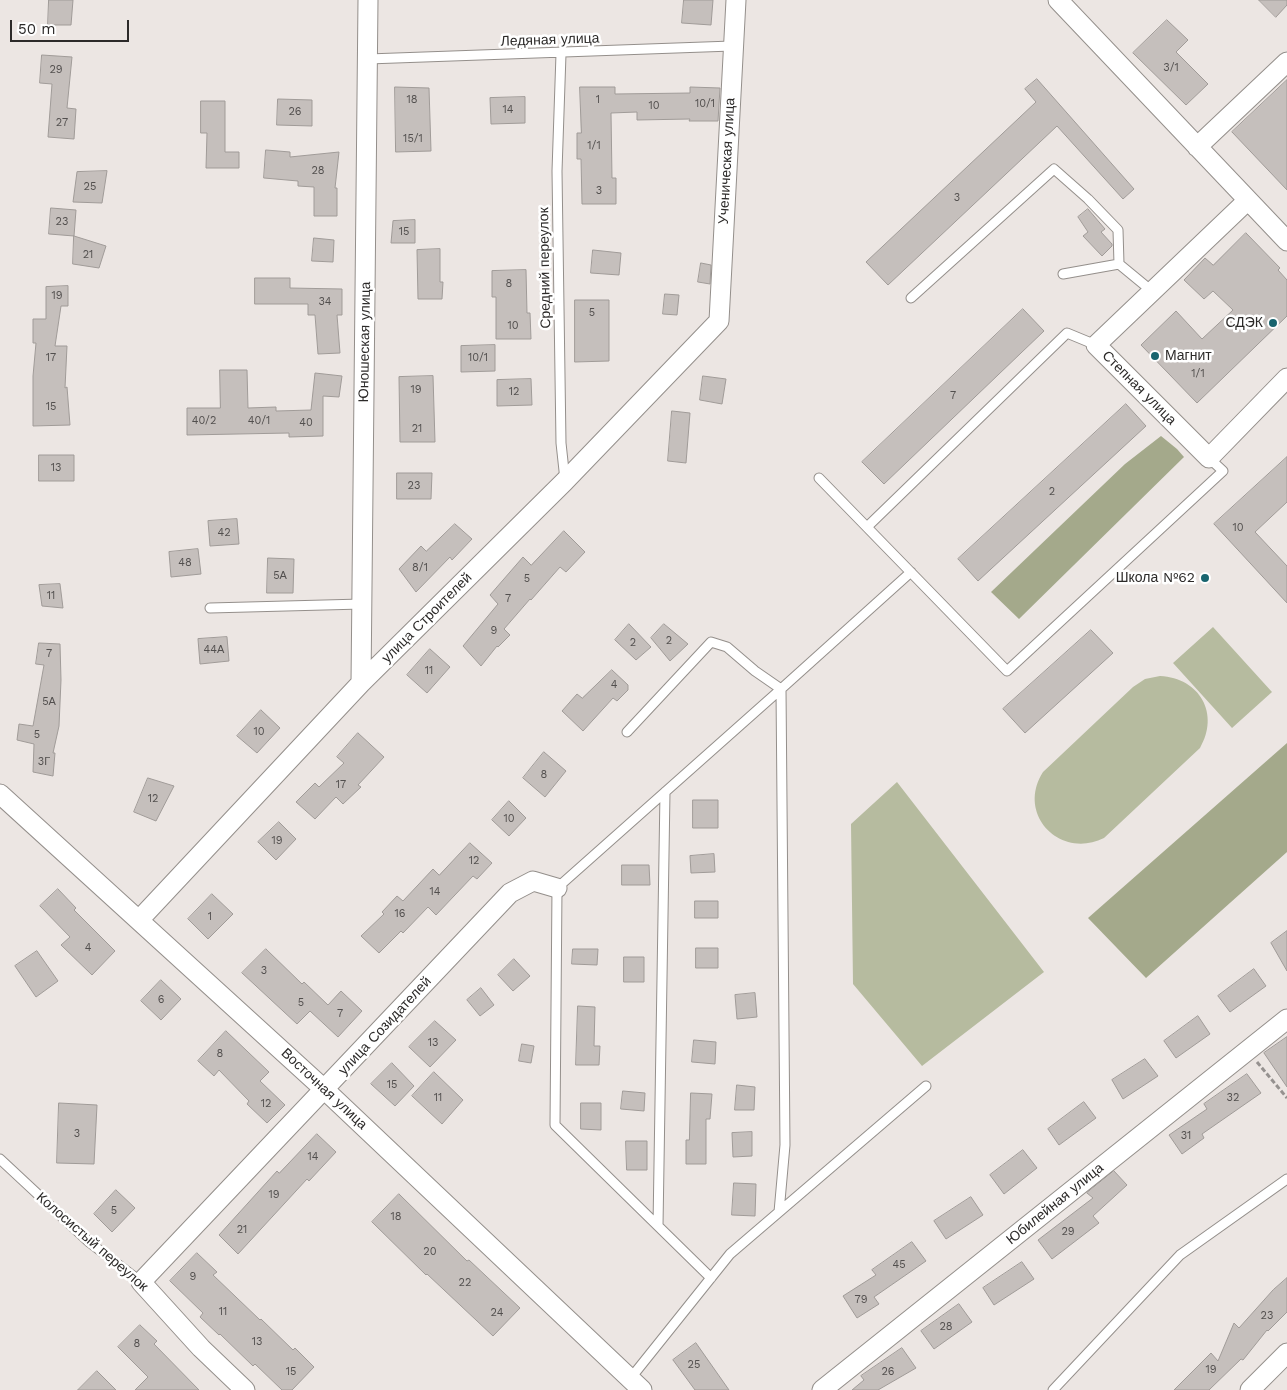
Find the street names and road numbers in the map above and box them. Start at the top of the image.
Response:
street label: Ледяная улица [500,30,600,50]
street label: Ученическая улица [715,97,739,225]
street label: Средний переулок [536,207,554,329]
street label: Юношеская улица [356,281,374,403]
street label: Степная улица [1098,347,1180,429]
street label: улица Строителей [378,569,476,667]
street label: улица Созидателей [335,973,435,1079]
street label: Восточная улица [277,1045,371,1133]
street label: Юбилейная улица [1003,1160,1107,1248]
street label: Колосистый переулок [33,1189,151,1295]

